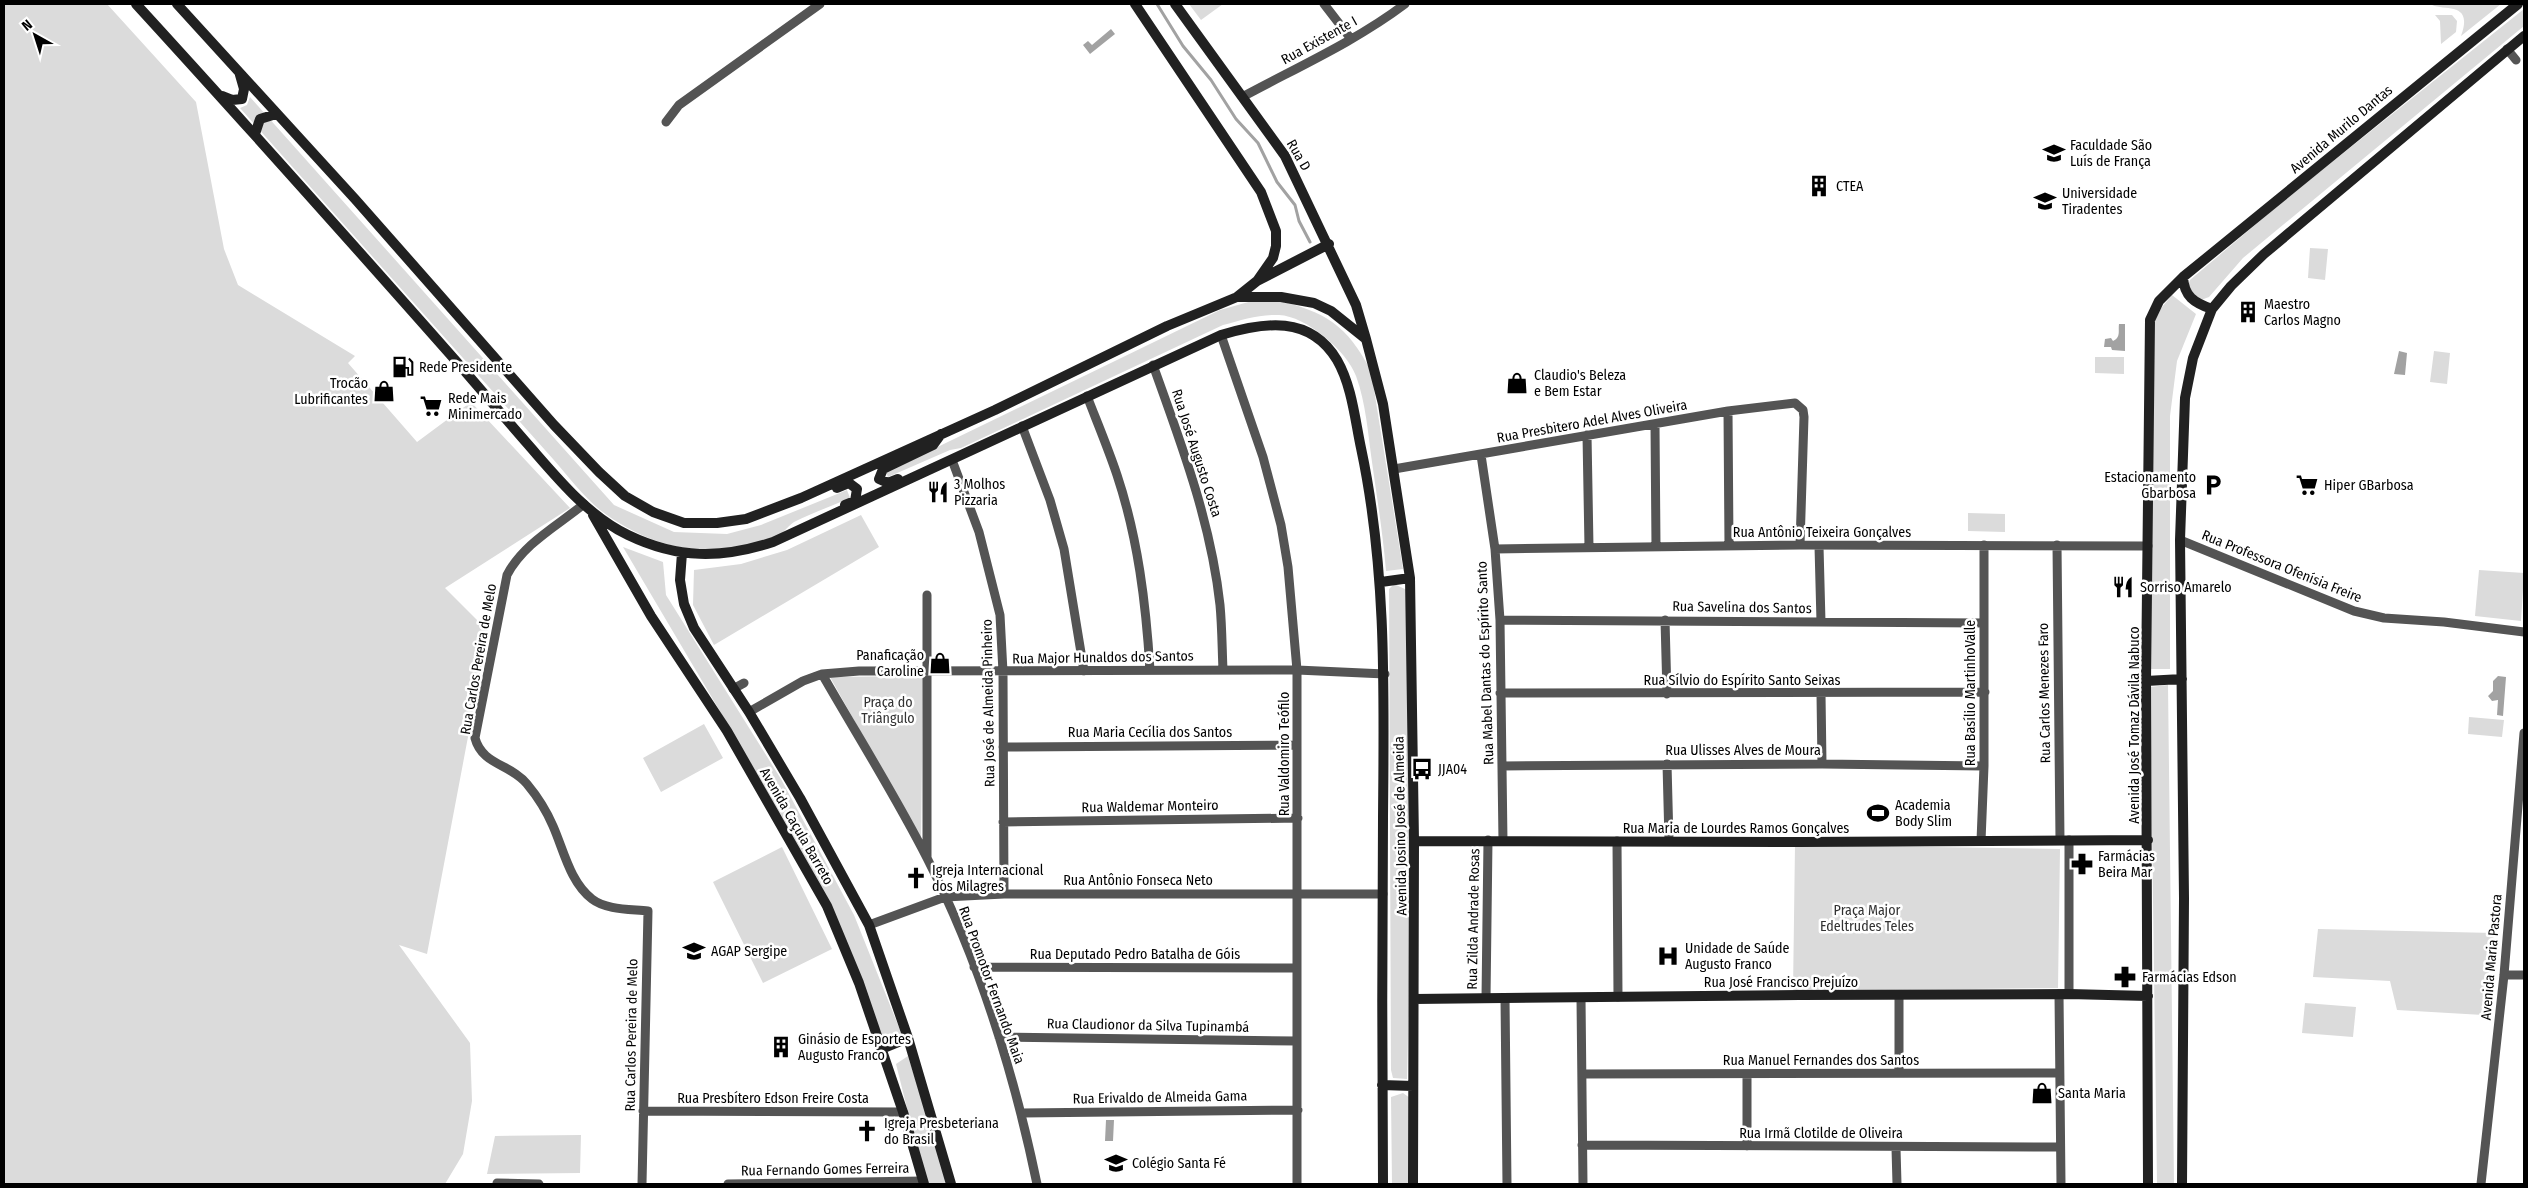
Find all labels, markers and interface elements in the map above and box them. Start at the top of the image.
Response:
north arrow [10,10,60,60]
street label: Rua Existente I [1278,13,1360,68]
text: N [19,16,36,35]
street label: Avenida Murilo Dantas [2287,82,2396,177]
street label: Rua D [1283,137,1314,174]
place label: Faculdade São Luís de França [2070,137,2152,170]
school or university icon: Faculdade São Luís de França [2041,140,2067,166]
building icon: CTEA [1806,173,1832,199]
place label: CTEA [1836,178,1864,195]
place label: Universidade Tiradentes [2062,185,2137,218]
school or university icon: Universidade Tiradentes [2032,188,2058,214]
place label: Maestro Carlos Magno [2264,296,2341,329]
building icon: Maestro Carlos Magno [2235,299,2261,325]
fuel station icon: Rede Presidente [390,354,416,380]
place label: Rede Presidente [419,359,512,376]
place label: Claudio's Beleza e Bem Estar [1534,367,1626,400]
shop icon: Claudio's Beleza e Bem Estar [1504,370,1530,396]
place label: Trocão Lubrificantes [294,375,368,408]
shop icon: Trocão Lubrificantes [371,378,397,404]
street label: Rua José Augusto Costa [1168,387,1225,519]
place label: Rede Mais Minimercado [448,390,522,423]
supermarket icon: Rede Mais Minimercado [418,393,444,419]
street label: Rua Presbitero Adel Alves Oliveira [1496,396,1689,447]
place label: Estacionamento Gbarbosa [2104,469,2196,502]
parking icon: Estacionamento Gbarbosa [2200,472,2226,498]
supermarket icon: Hiper GBarbosa [2294,472,2320,498]
place label: 3 Molhos Pizzaria [954,476,1005,509]
place label: Hiper GBarbosa [2324,477,2414,494]
restaurant icon: 3 Molhos Pizzaria [925,479,951,505]
street label: Rua Antônio Teixeira Gonçalves [1733,524,1911,541]
street label: Rua Professora Ofenísia Freire [2199,527,2364,606]
street label: Rua Mabel Dantas do Espírito Santo [1473,561,1498,765]
restaurant icon: Sorriso Amarelo [2110,574,2136,600]
place label: Sorriso Amarelo [2140,579,2232,596]
street label: Rua Carlos Pereira de Melo [457,582,500,736]
street label: Rua Savelina dos Santos [1672,598,1812,617]
street label: Rua José de Almeida Pinheiro [979,619,998,787]
street label: Rua Basílio MartinhoValle [1962,620,1979,766]
street label: Rua Carlos Menezes Faro [2035,622,2054,764]
street label: Avenida José Tomaz Dávila Nabuco [2126,626,2143,824]
place label: Panaficação Caroline [856,647,924,680]
street label: Rua Major Hunaldos dos Santos [1012,647,1194,668]
shop icon: Panaficação Caroline [927,650,953,676]
street label: Rua Sílvio do Espírito Santo Seixas [1644,672,1841,689]
street label: Rua Valdomiro Teófilo [1276,692,1293,816]
park label: Praça do Triângulo [861,694,915,727]
street label: Rua Maria Cecília dos Santos [1068,724,1232,741]
street label: Avenida Josino José de Almeida [1390,736,1411,916]
street label: Rua Ulisses Alves de Moura [1665,742,1821,759]
bus stop icon: JJA04 [1409,756,1435,782]
place label: JJA04 [1438,761,1467,778]
street label: Avenida Caçula Barreto [756,765,837,888]
street label: Rua Waldemar Monteiro [1081,797,1219,816]
place label: Academia Body Slim [1895,797,1952,830]
sports icon: Academia Body Slim [1865,800,1891,826]
street label: Rua Maria de Lourdes Ramos Gonçalves [1623,820,1849,837]
street label: Rua Zilda Andrade Rosas [1464,848,1483,990]
place label: Farmácias Beira Mar [2098,848,2155,881]
pharmacy icon: Farmácias Beira Mar [2069,851,2095,877]
place label: Igreja Internacional dos Milagres [932,862,1044,895]
church icon: Igreja Internacional dos Milagres [903,865,929,891]
street label: Rua Antônio Fonseca Neto [1063,872,1213,889]
street label: Avenida Maria Pastora [2478,893,2506,1021]
park label: Praça Major Edeltrudes Teles [1820,902,1914,935]
street label: Rua Promotor Fernando Maia [955,904,1028,1066]
school or university icon: AGAP Sergipe [681,938,707,964]
place label: Unidade de Saúde Augusto Franco [1685,940,1790,973]
place label: AGAP Sergipe [711,943,787,960]
hospital icon: Unidade de Saúde Augusto Franco [1655,943,1681,969]
street label: Rua Deputado Pedro Batalha de Góis [1030,946,1240,963]
street label: Rua Carlos Pereira de Melo [622,958,641,1112]
pharmacy icon: Farmácias Edson [2112,964,2138,990]
place label: Farmácias Edson [2142,969,2237,986]
street label: Rua José Francisco Prejuízo [1704,974,1858,991]
street label: Rua Claudionor da Silva Tupinambá [1047,1015,1249,1036]
place label: Ginásio de Esportes Augusto Franco [798,1031,911,1064]
building icon: Ginásio de Esportes Augusto Franco [768,1034,794,1060]
street label: Rua Manuel Fernandes dos Santos [1723,1052,1919,1069]
shop icon: Santa Maria [2029,1080,2055,1106]
place label: Santa Maria [2058,1085,2126,1102]
street label: Rua Erivaldo de Almeida Gama [1073,1087,1248,1108]
street label: Rua Presbítero Edson Freire Costa [677,1090,869,1107]
place label: Igreja Presbeteriana do Brasil [884,1115,999,1148]
church icon: Igreja Presbeteriana do Brasil [854,1118,880,1144]
street label: Rua Irmã Clotilde de Oliveira [1739,1125,1903,1142]
school or university icon: Colégio Santa Fé [1103,1150,1129,1176]
place label: Colégio Santa Fé [1132,1155,1226,1172]
street label: Rua Fernando Gomes Ferreira [741,1160,909,1179]

